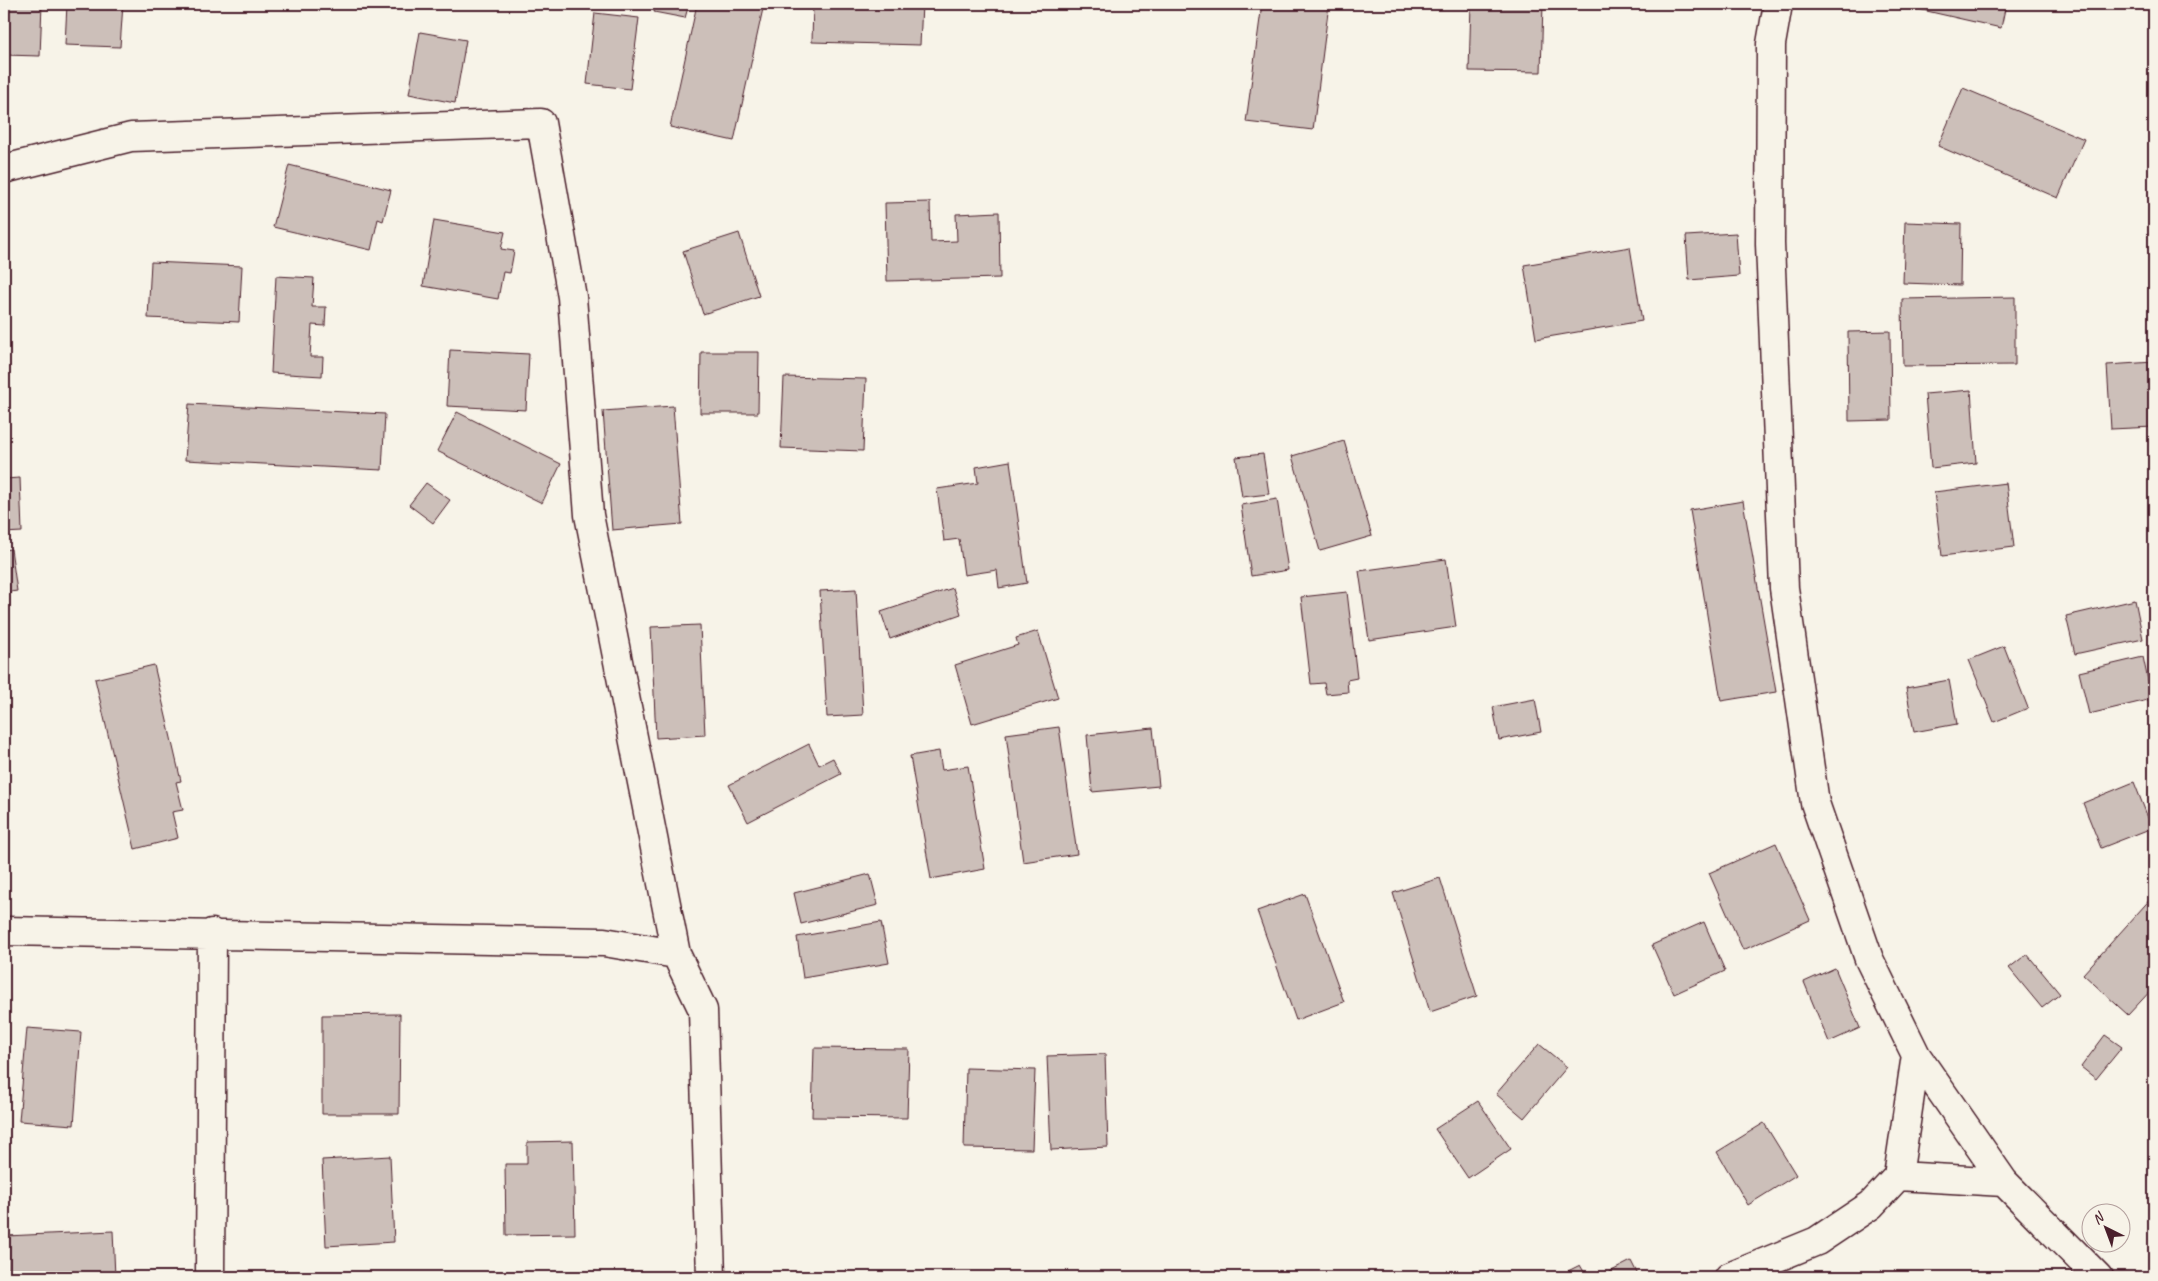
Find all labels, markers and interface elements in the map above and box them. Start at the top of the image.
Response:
north arrow [2080,1204,2130,1254]
text: N [2089,1208,2108,1228]

